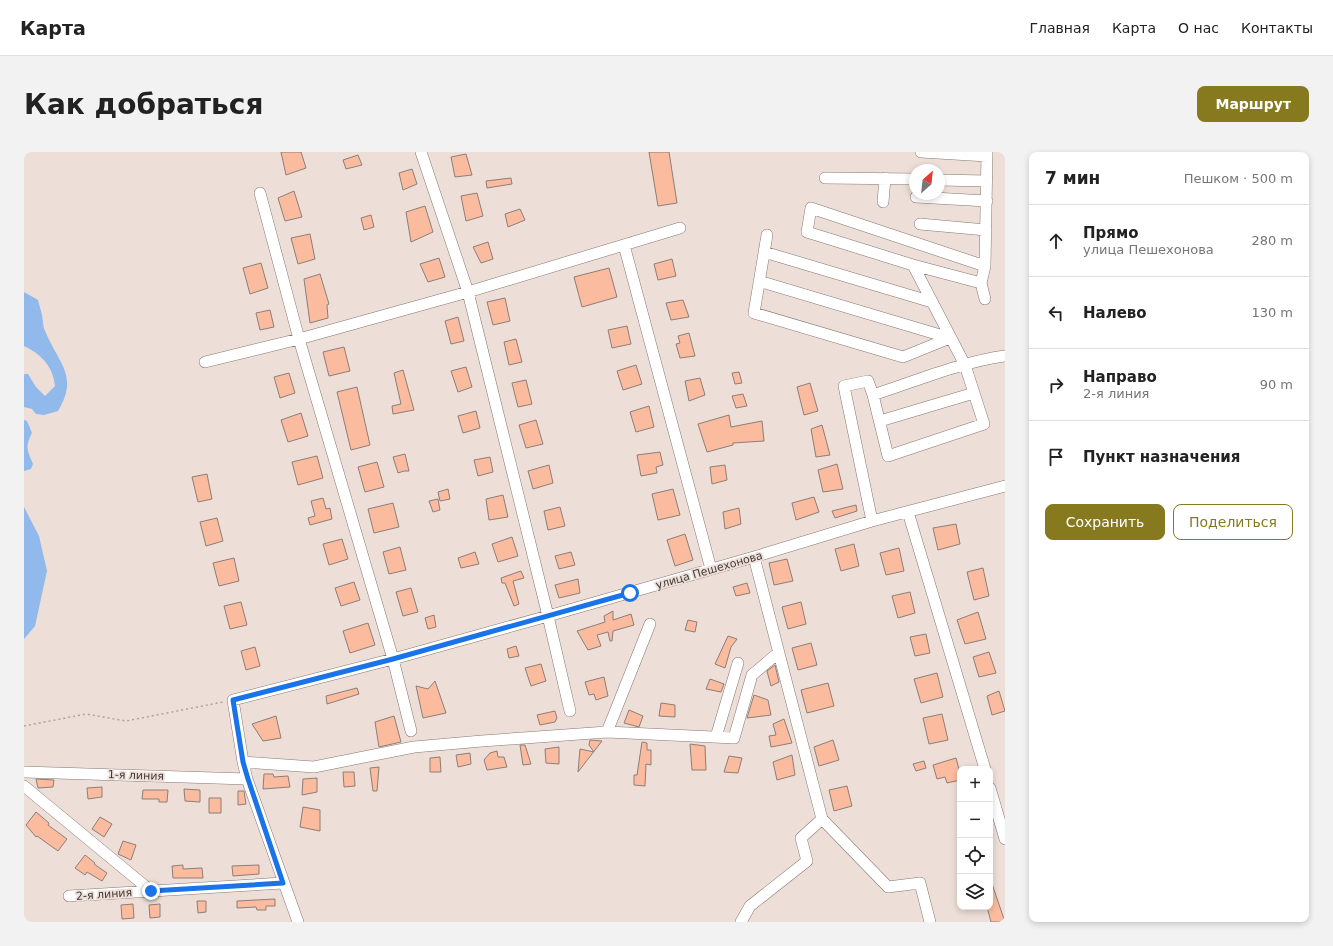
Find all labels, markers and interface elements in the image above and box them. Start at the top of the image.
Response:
text: Карта [20,17,86,39]
text: Главная [1029,20,1090,36]
text: Карта [1112,20,1156,36]
text: О нас [1178,20,1219,36]
text: Контакты [1241,20,1313,36]
button: Маршрут [1197,86,1309,122]
text: Как добраться [24,88,263,121]
north arrow [909,164,945,200]
text: 7 мин [1045,168,1100,188]
text: Пешком · 500 m [1184,171,1293,186]
text: Прямо [1083,224,1139,242]
icon: ahead [1045,230,1067,252]
text: 280 m [1251,233,1293,248]
text: улица Пешехонова [1083,242,1214,257]
icon: left [1045,302,1067,324]
text: Налево [1083,304,1147,322]
text: 130 m [1251,305,1293,320]
text: Направо [1083,368,1157,386]
icon: right [1045,374,1067,396]
text: 90 m [1260,377,1293,392]
text: 2-я линия [1083,386,1149,401]
icon: arrive [1045,446,1067,468]
text: Пункт назначения [1083,448,1240,466]
button: Сохранить [1045,504,1165,540]
button: Поделиться [1173,504,1293,540]
street label: улица Пешехонова [654,549,764,592]
route start [621,584,639,602]
map controls [957,766,993,910]
button: + [957,766,993,802]
street label: 1-я линия [108,768,164,783]
button: − [957,802,993,838]
button: locate [957,838,993,874]
button: layers [957,874,993,910]
route end [142,882,160,900]
street label: 2-я линия [76,886,133,903]

